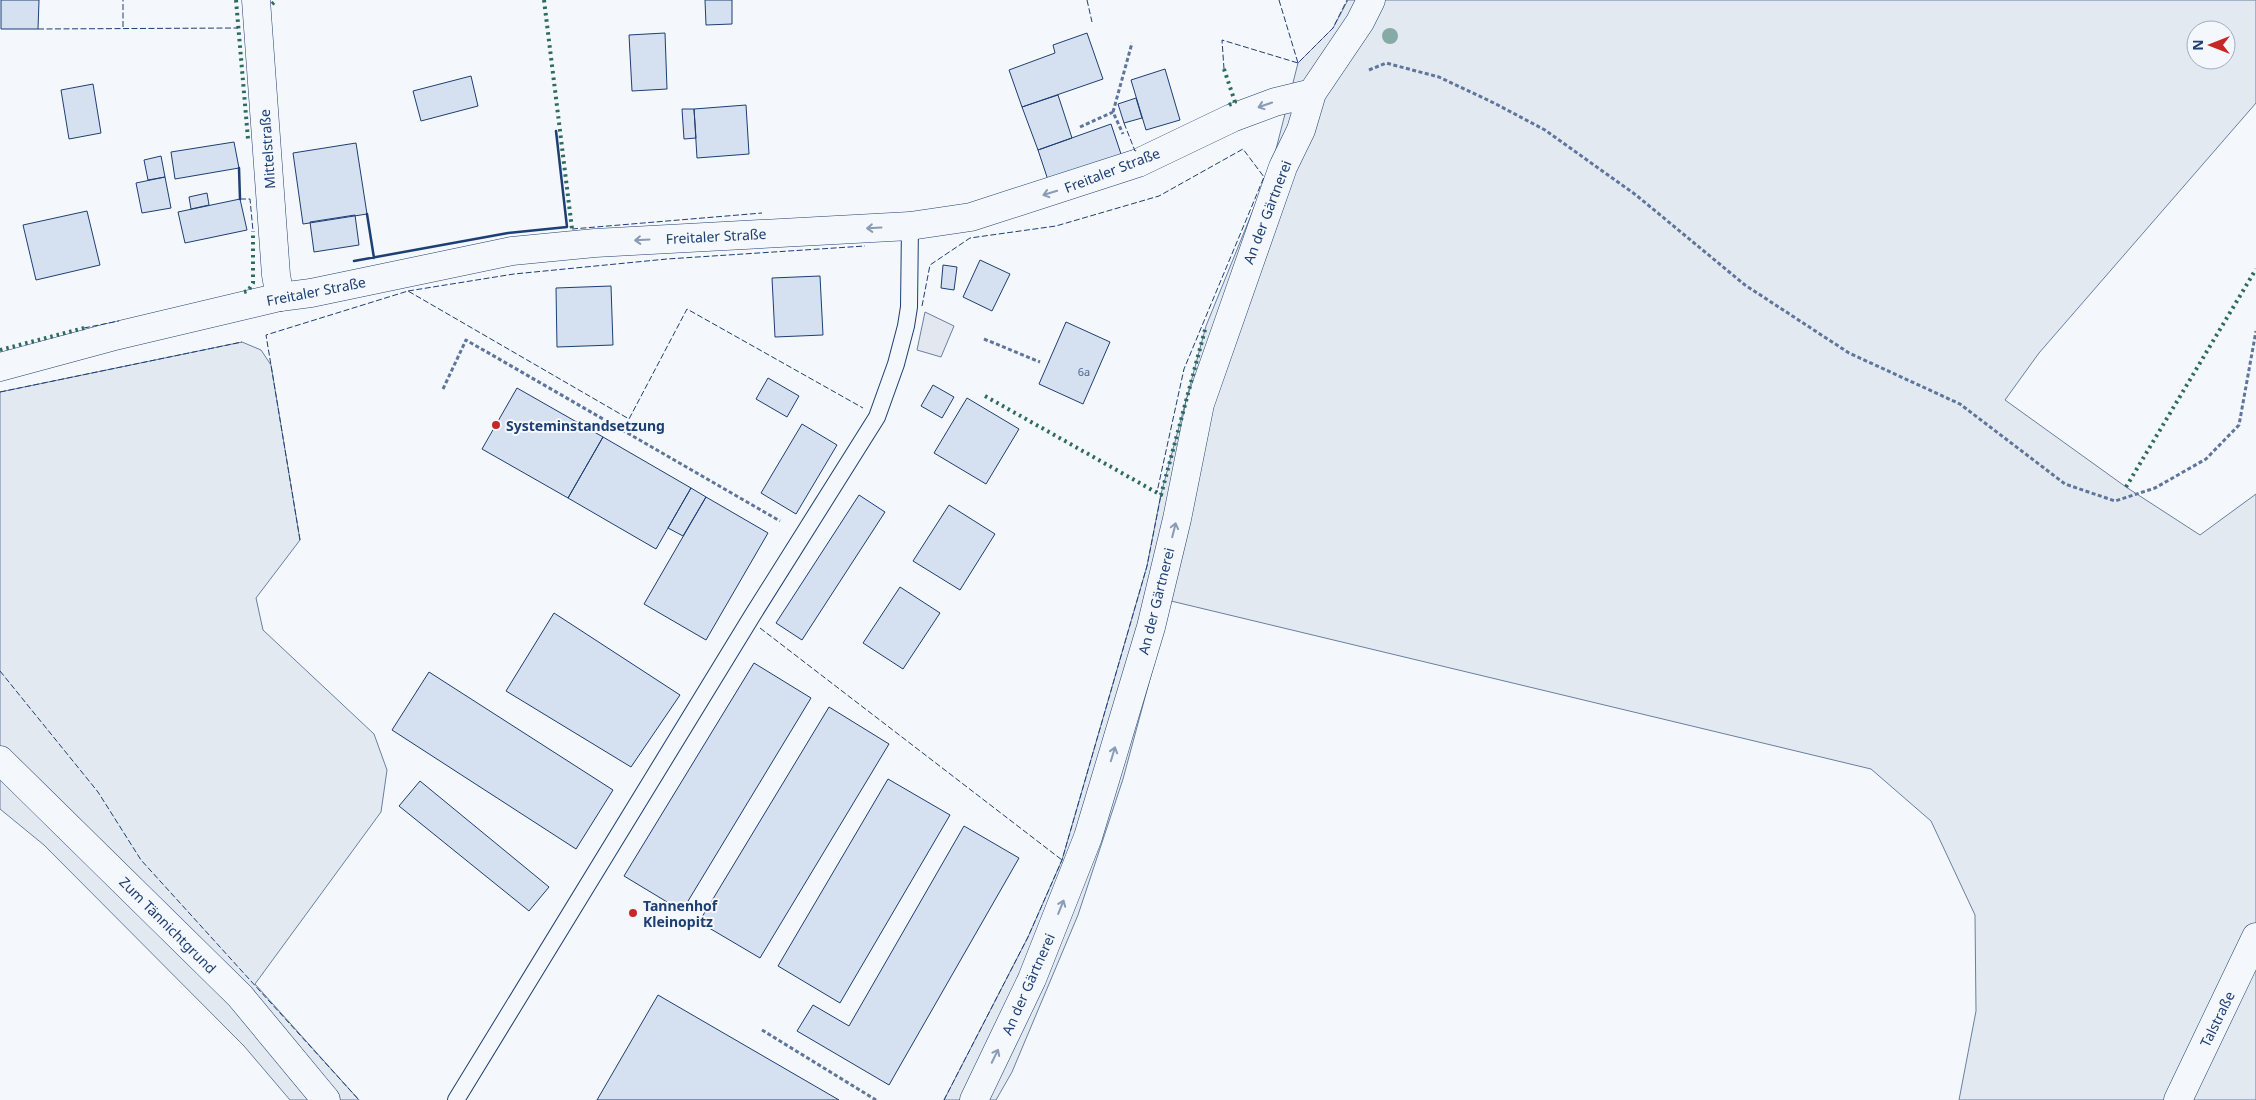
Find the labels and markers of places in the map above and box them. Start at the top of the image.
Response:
place label: Systeminstandsetzung [506,416,665,435]
marker: Systeminstandsetzung [490,419,502,431]
place label: Tannenhof Kleinopitz [643,896,719,931]
marker: Tannenhof Kleinopitz [627,907,639,919]

